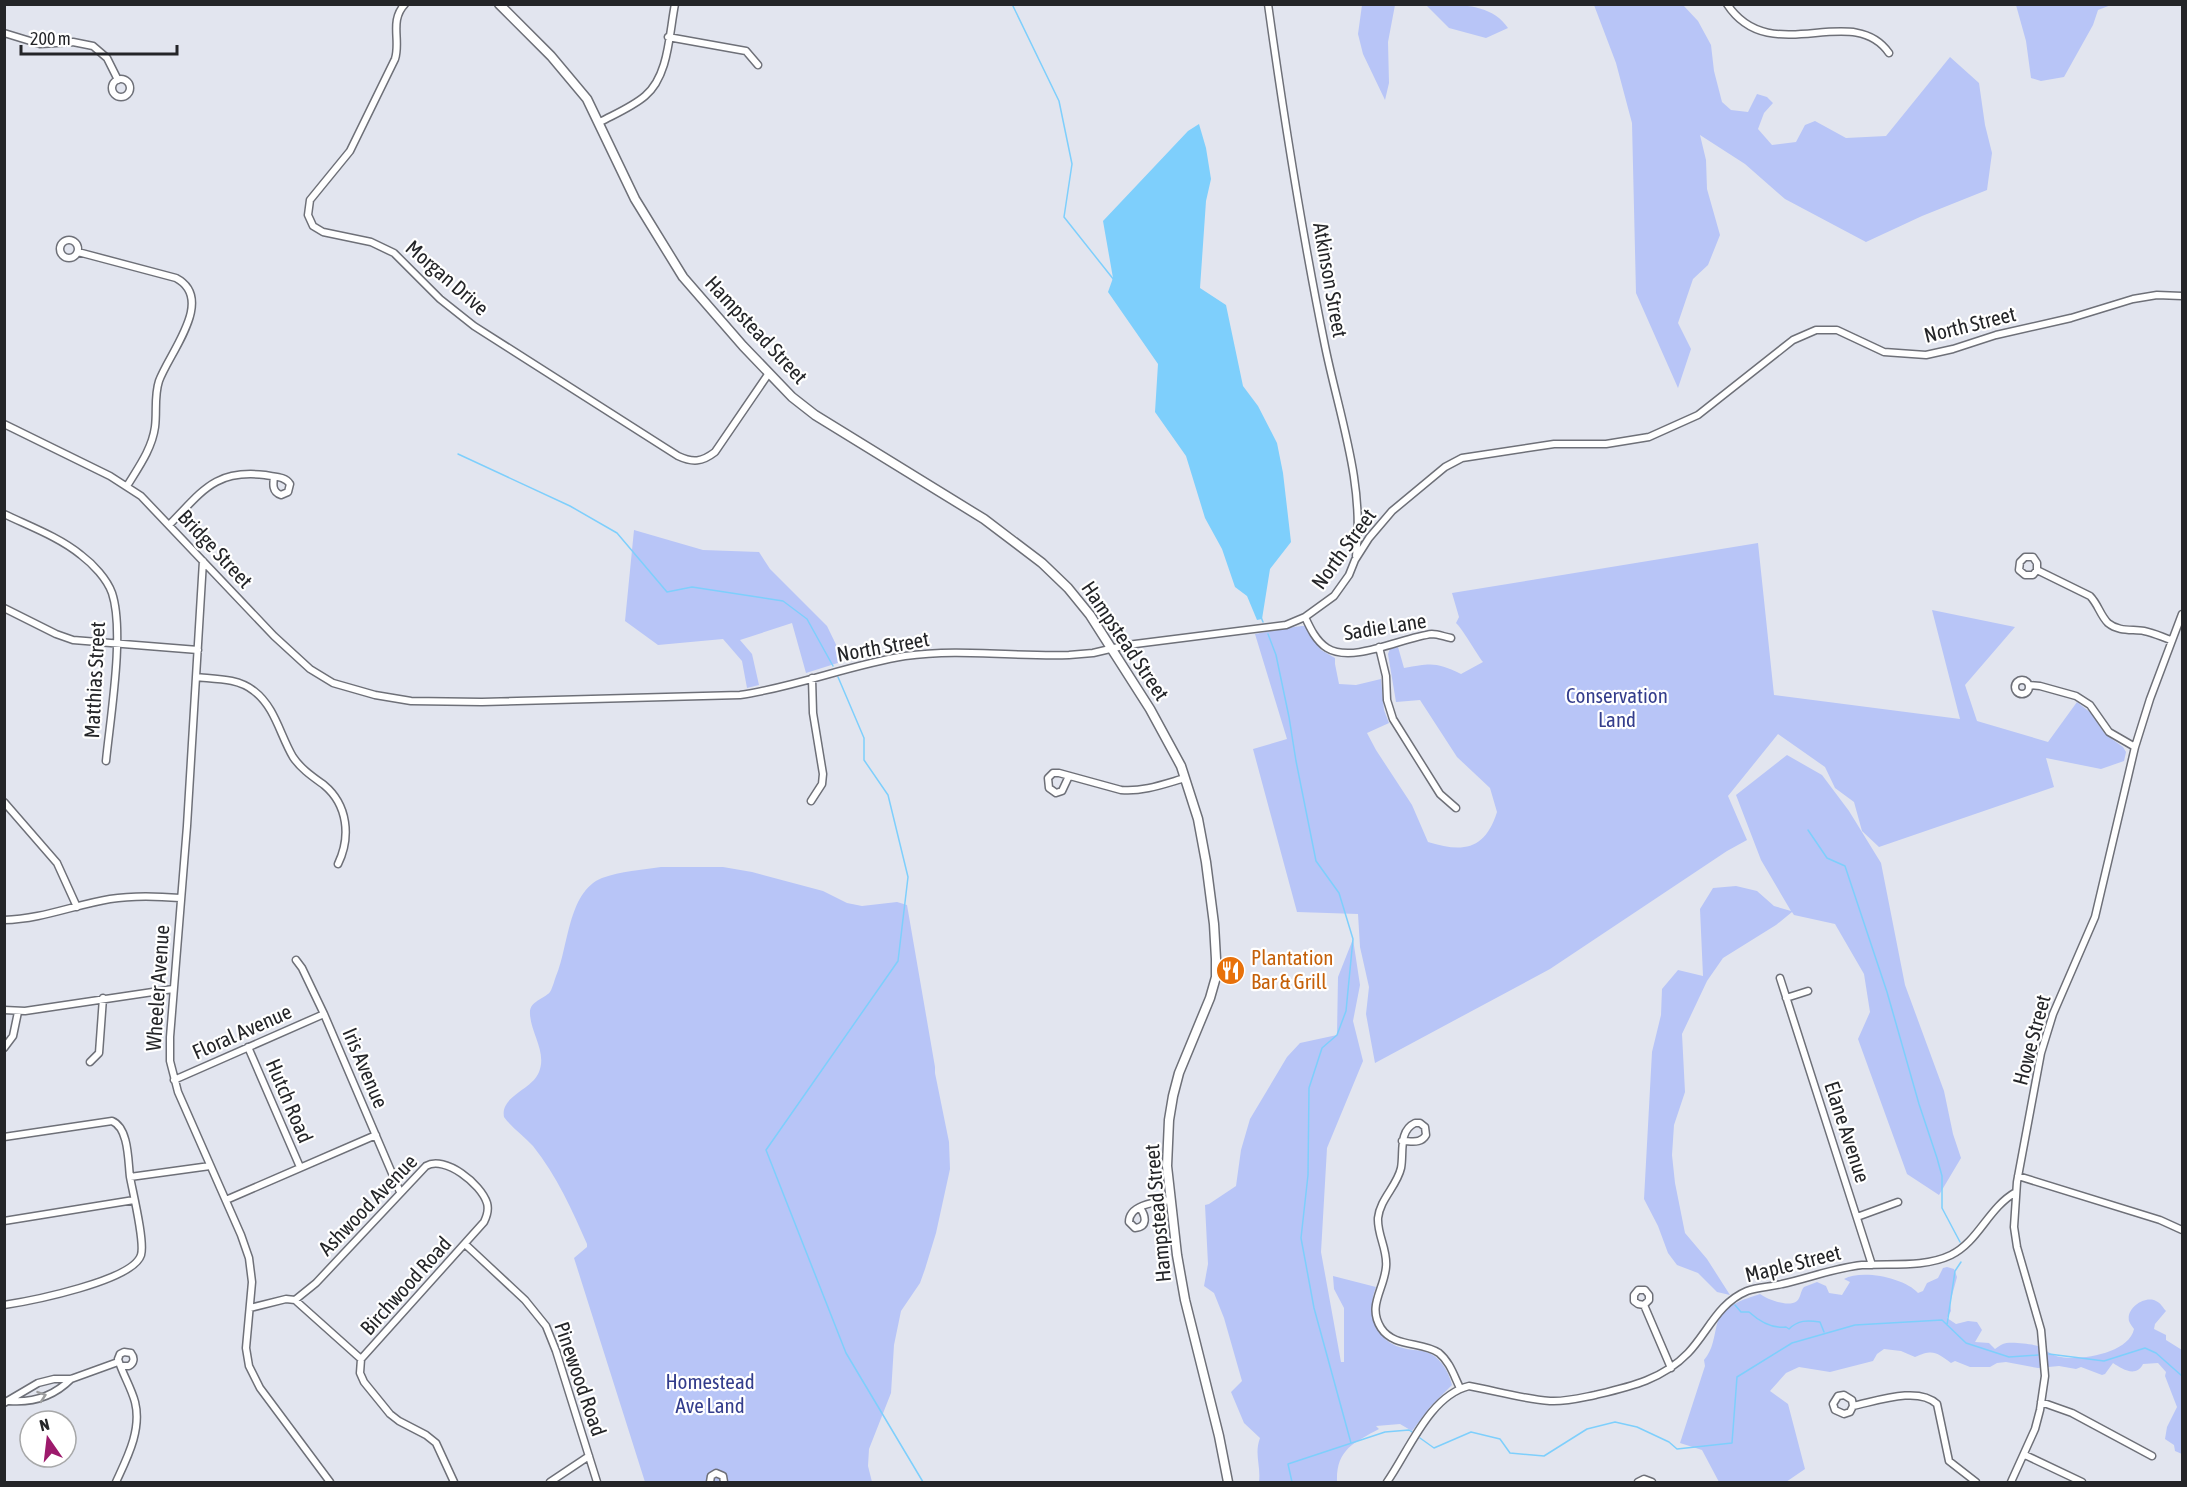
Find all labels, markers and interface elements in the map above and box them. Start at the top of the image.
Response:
scale bar [21,18,177,56]
text: 200 m [30,28,71,49]
street label: Atkinson Street [1309,220,1353,339]
street label: Morgan Drive [401,235,494,320]
street label: Hampstead Street [701,270,813,388]
street label: North Street [1922,301,2018,347]
street label: Bridge Street [174,504,258,592]
street label: North Street [1306,504,1380,593]
street label: Hampstead Street [1077,576,1175,705]
street label: Sadie Lane [1342,608,1428,644]
street label: Matthias Street [79,621,109,739]
street label: North Street [835,626,931,666]
park label: Conservation Land [1566,683,1668,731]
street label: Wheeler Avenue [141,924,173,1052]
place label: Plantation Bar & Grill [1251,945,1334,993]
restaurant icon: Plantation Bar & Grill [1214,954,1246,986]
street label: Howe Street [2007,992,2055,1088]
street label: Floral Avenue [188,999,295,1064]
street label: Iris Avenue [338,1024,394,1111]
street label: Hutch Road [261,1055,318,1146]
street label: Elane Avenue [1820,1078,1876,1185]
street label: Hampstead Street [1139,1143,1175,1283]
street label: Ashwood Avenue [313,1149,421,1260]
street label: Birchwood Road [355,1231,456,1339]
street label: Maple Street [1742,1240,1843,1286]
street label: Pinewood Road [550,1318,612,1439]
park label: Homestead Ave Land [665,1369,755,1417]
one-way arrow [37,1391,47,1404]
north arrow [18,1409,78,1469]
text: N [38,1415,51,1434]

